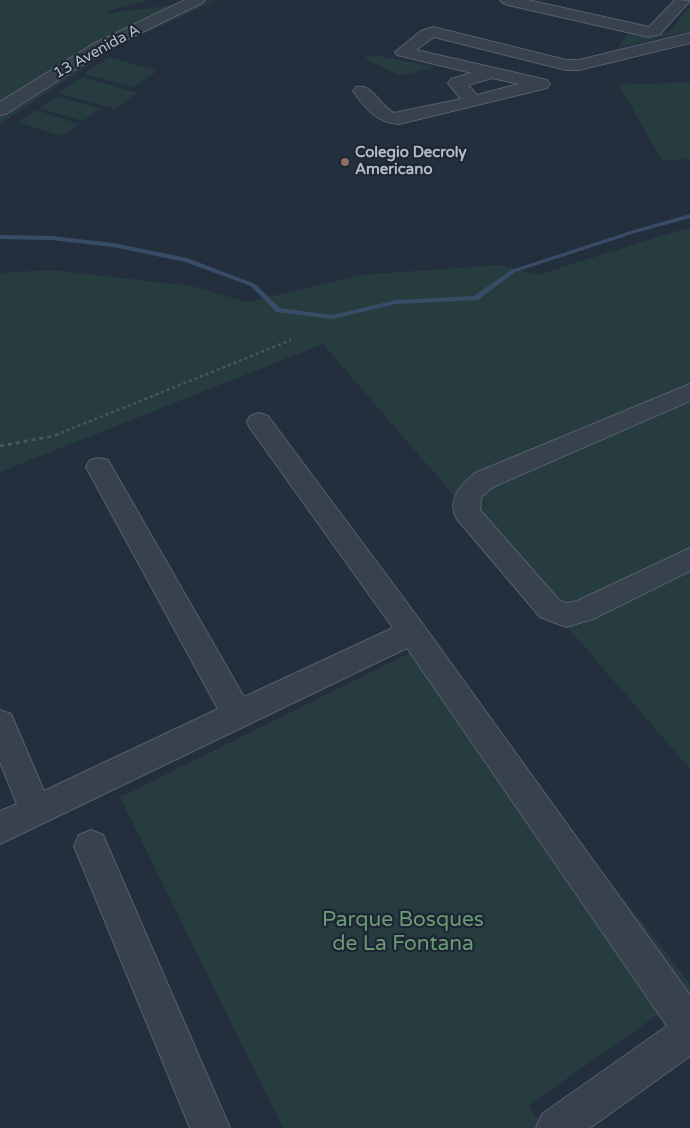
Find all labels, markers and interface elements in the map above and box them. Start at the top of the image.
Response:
street label: 13 Avenida A [51,21,143,83]
place label: Colegio Decroly Americano [355,144,467,179]
marker: Colegio Decroly Americano [339,156,351,168]
park label: Parque Bosques de La Fontana [322,907,484,957]

